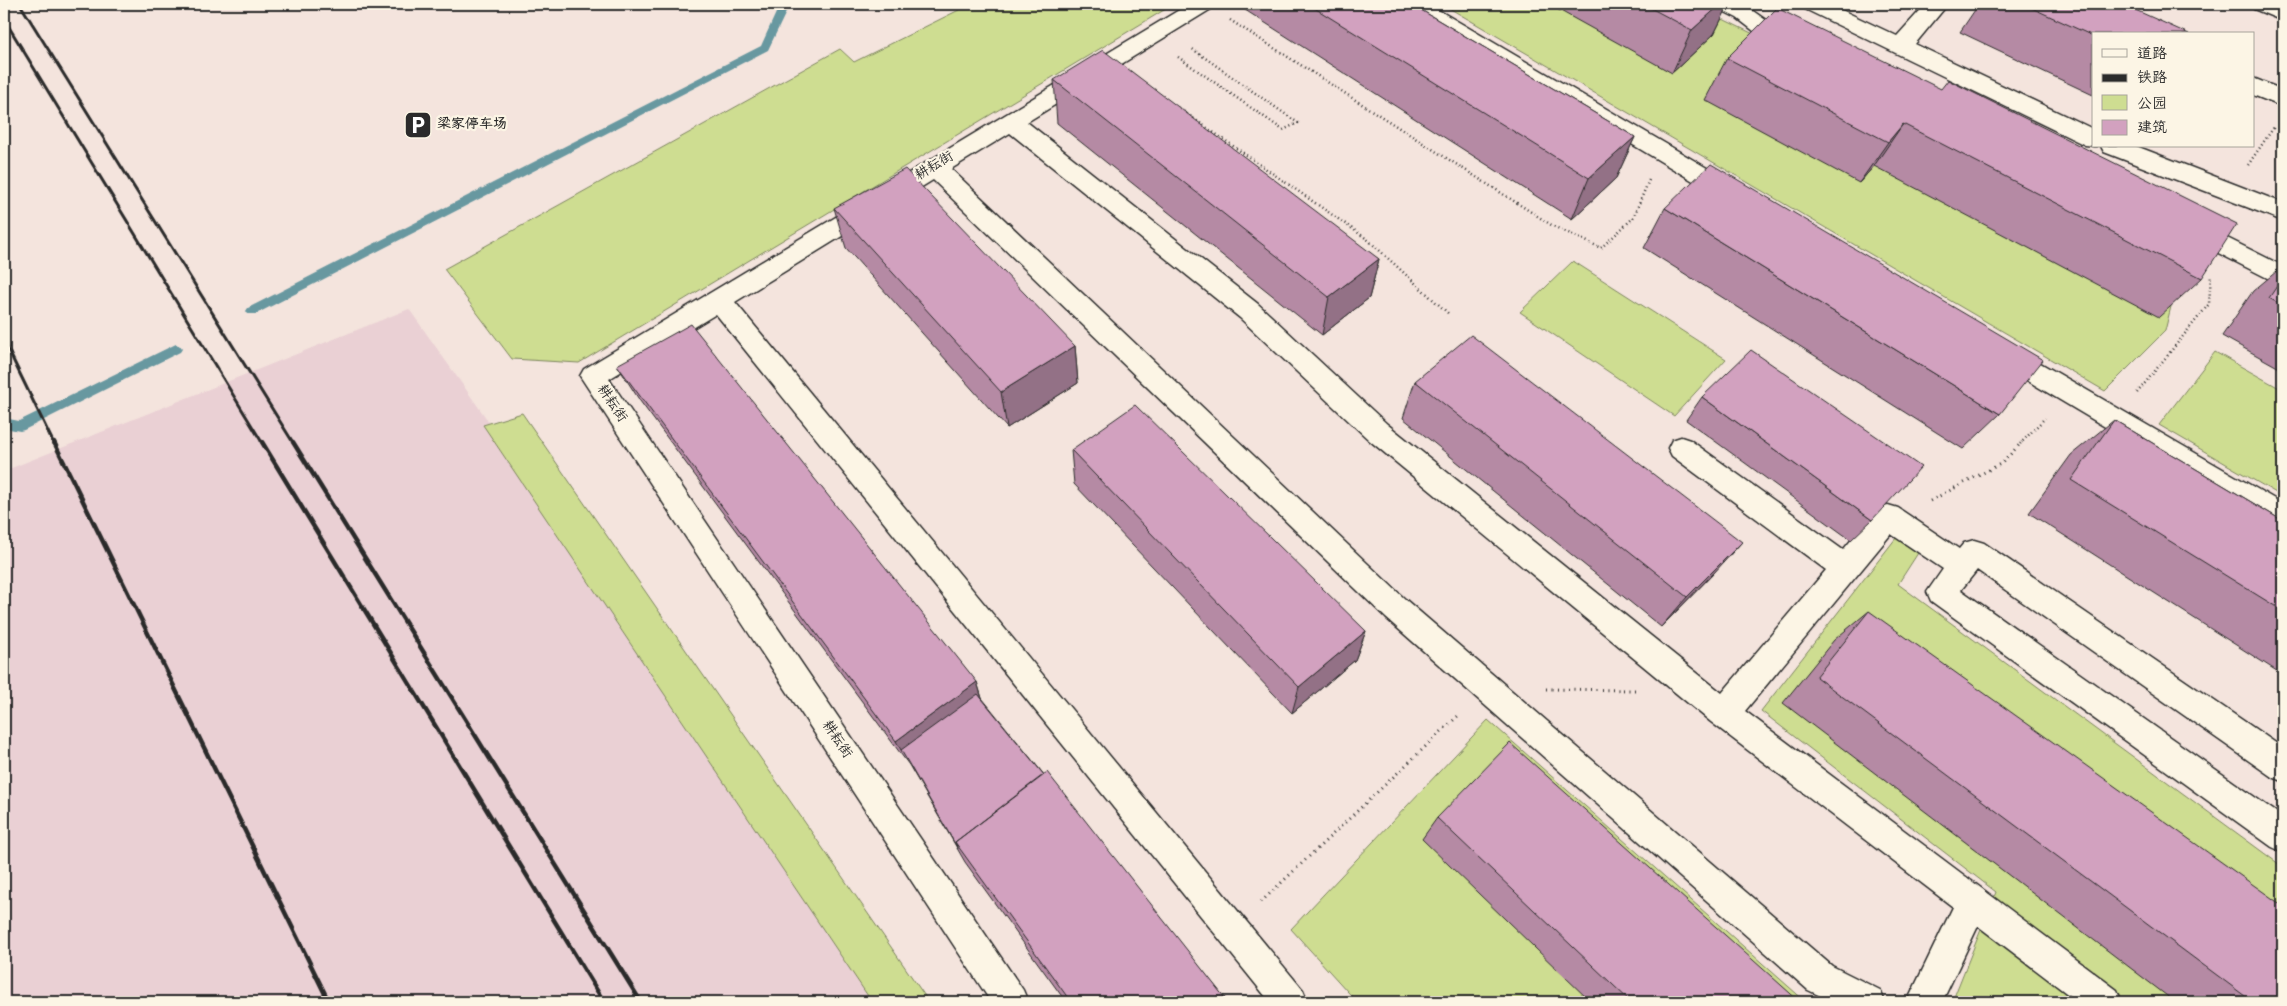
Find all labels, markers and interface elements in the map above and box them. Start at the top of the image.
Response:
legend [2092,32,2254,148]
text: 道路 [2137,46,2167,64]
text: 铁路 [2137,70,2167,88]
text: 公园 [2137,96,2167,114]
parking icon: 梁家停车场 [403,110,433,140]
place label: 梁家停车场 [437,116,507,134]
text: 建筑 [2137,120,2167,138]
street label: 耕耘街 [912,148,957,185]
street label: 耕耘街 [592,381,631,426]
street label: 耕耘街 [817,717,856,762]

